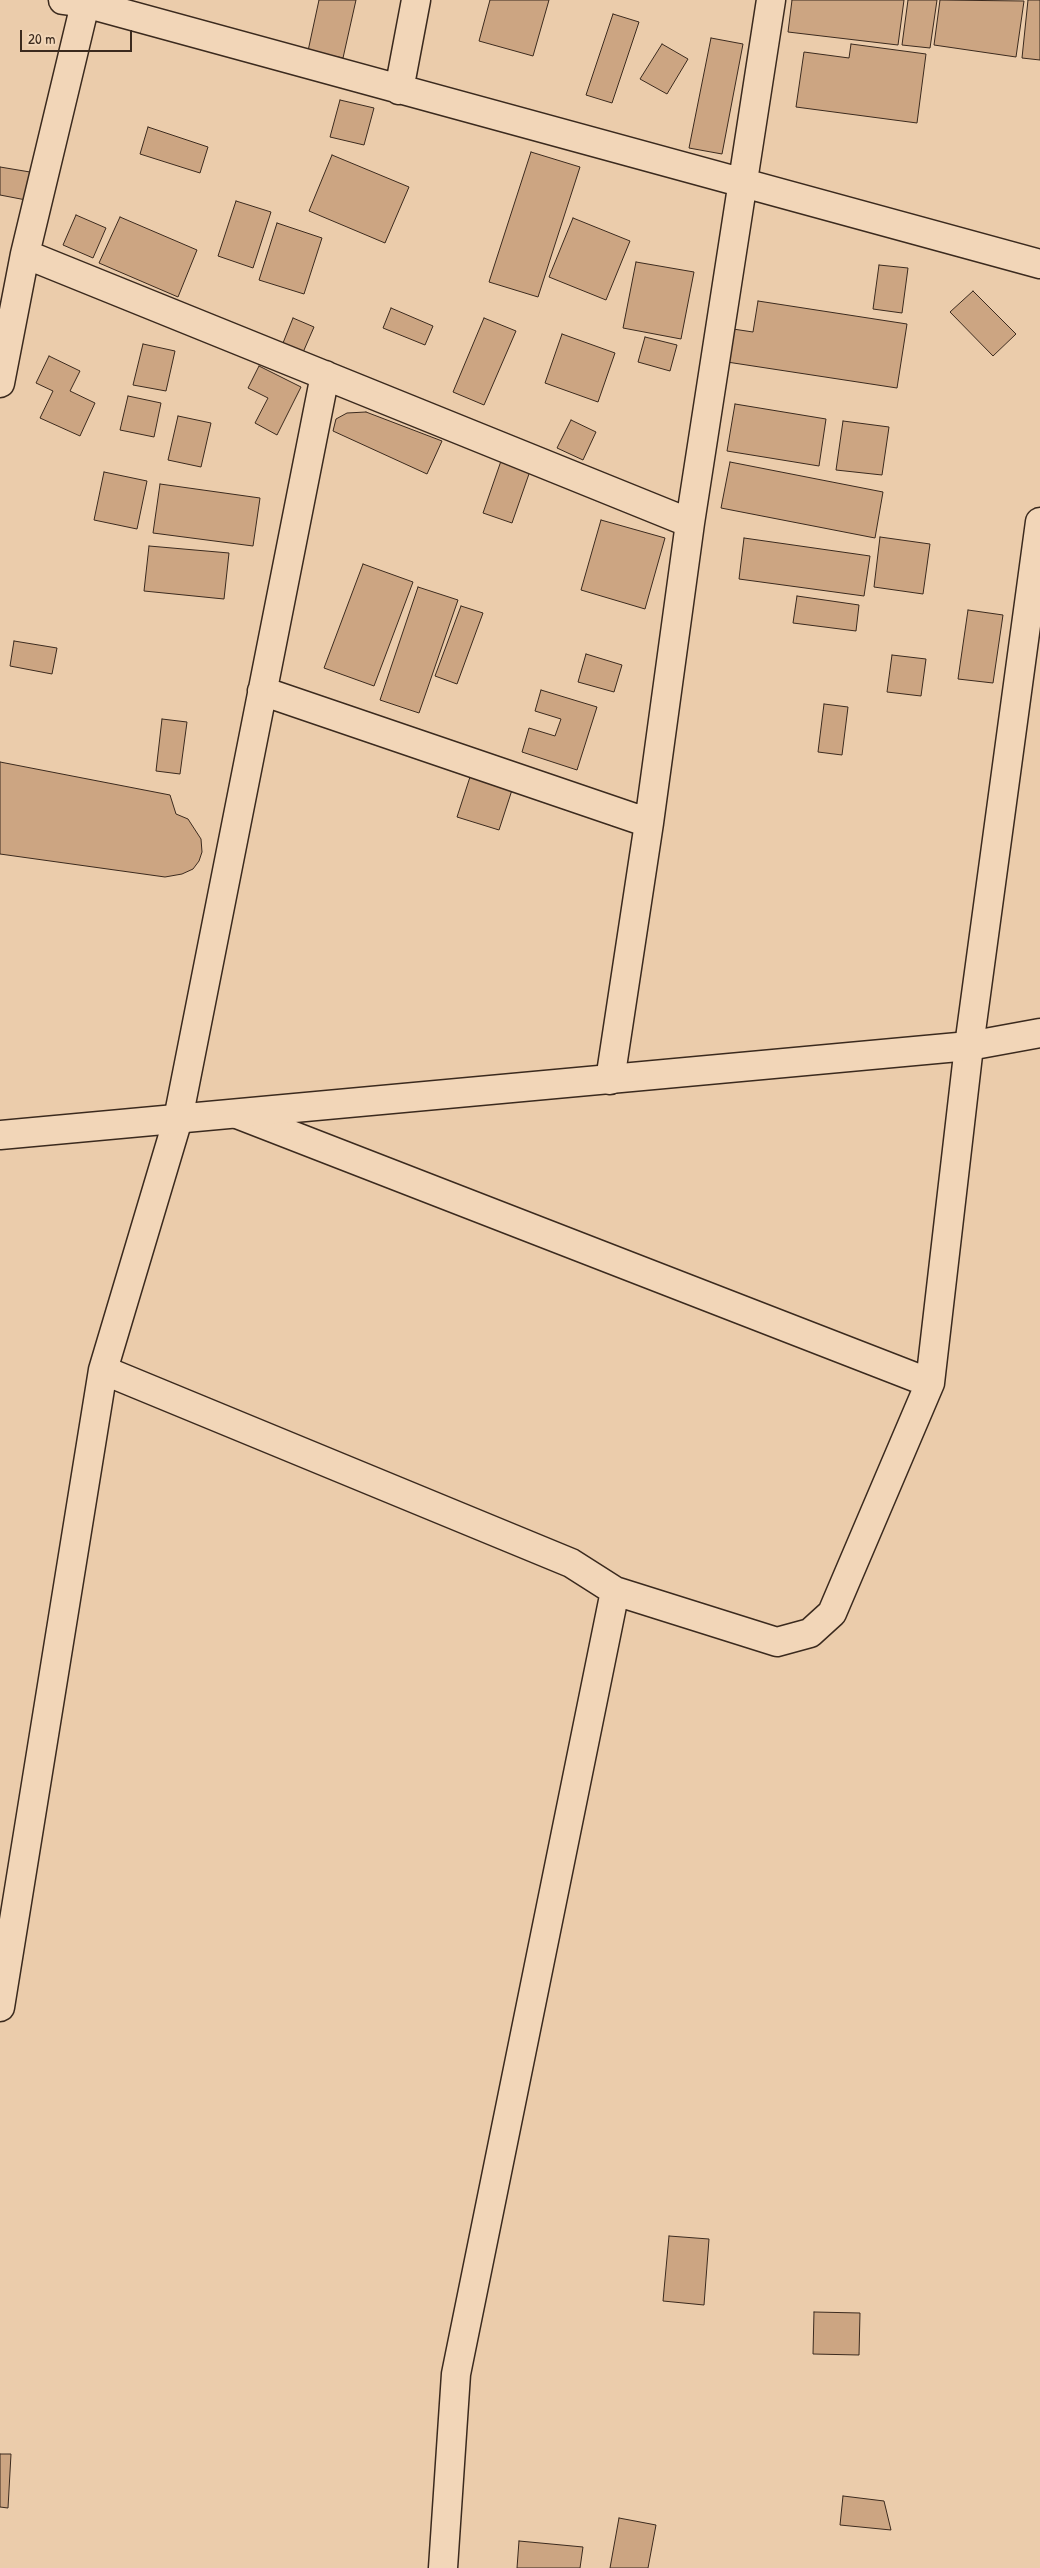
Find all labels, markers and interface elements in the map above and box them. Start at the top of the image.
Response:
scale bar [22,20,135,52]
text: 20 m [28,28,55,49]

